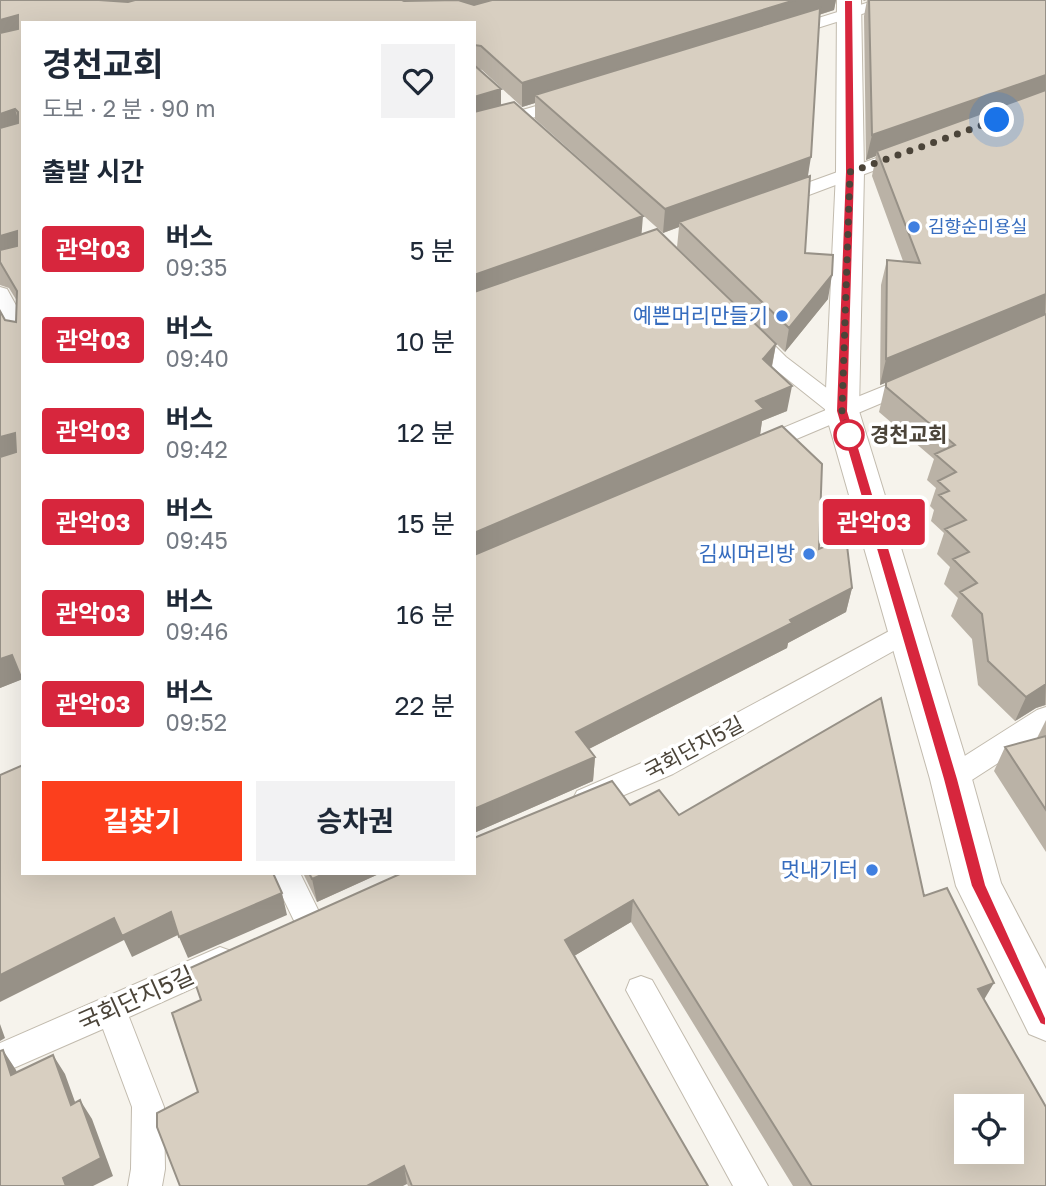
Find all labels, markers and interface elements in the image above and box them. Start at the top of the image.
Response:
text: 경천교회 [42,44,163,83]
button: heart [381,44,455,118]
text: 도보 · 2 분 · 90 m [42,94,216,122]
your location [979,102,1014,137]
text: 출발 시간 [42,156,144,187]
place label: 김향순미용실 [928,215,1027,237]
marker: 김향순미용실 [906,219,922,235]
text: 버스 [165,221,213,252]
text: 관악03 [56,234,130,263]
text: 5 분 [409,235,455,266]
text: 09:35 [165,253,227,281]
place label: 예쁜머리만들기 [633,302,768,328]
marker: 예쁜머리만들기 [774,308,790,324]
text: 버스 [165,312,213,343]
text: 관악03 [56,325,130,354]
text: 10 분 [396,326,455,357]
text: 09:40 [165,344,229,372]
text: 버스 [165,403,213,434]
text: 관악03 [56,416,130,445]
text: 12 분 [397,417,455,448]
marker: 경천교회 [834,420,864,450]
place label: 경천교회 [870,421,947,447]
text: 09:42 [165,435,228,463]
text: 버스 [165,494,213,525]
line badge: 관악03 [825,499,923,545]
text: 관악03 [56,507,130,536]
text: 관악03 [837,507,911,536]
text: 15 분 [397,508,455,539]
text: 09:45 [165,526,228,554]
place label: 김씨머리방 [698,540,795,566]
marker: 김씨머리방 [801,546,817,562]
text: 버스 [165,585,213,616]
text: 관악03 [56,598,130,627]
text: 16 분 [396,599,455,630]
text: 09:46 [165,617,228,645]
text: 버스 [165,676,213,707]
text: 관악03 [56,689,130,718]
text: 22 분 [394,690,455,721]
text: 09:52 [165,708,227,736]
street label: 국회단지5길 [639,710,748,784]
button: 길찾기 [42,781,242,861]
button: 승차권 [256,781,455,861]
place label: 멋내기터 [781,856,858,882]
marker: 멋내기터 [864,862,880,878]
street label: 국회단지5길 [73,959,198,1036]
map controls [954,1094,1024,1164]
button: locate [954,1094,1024,1164]

